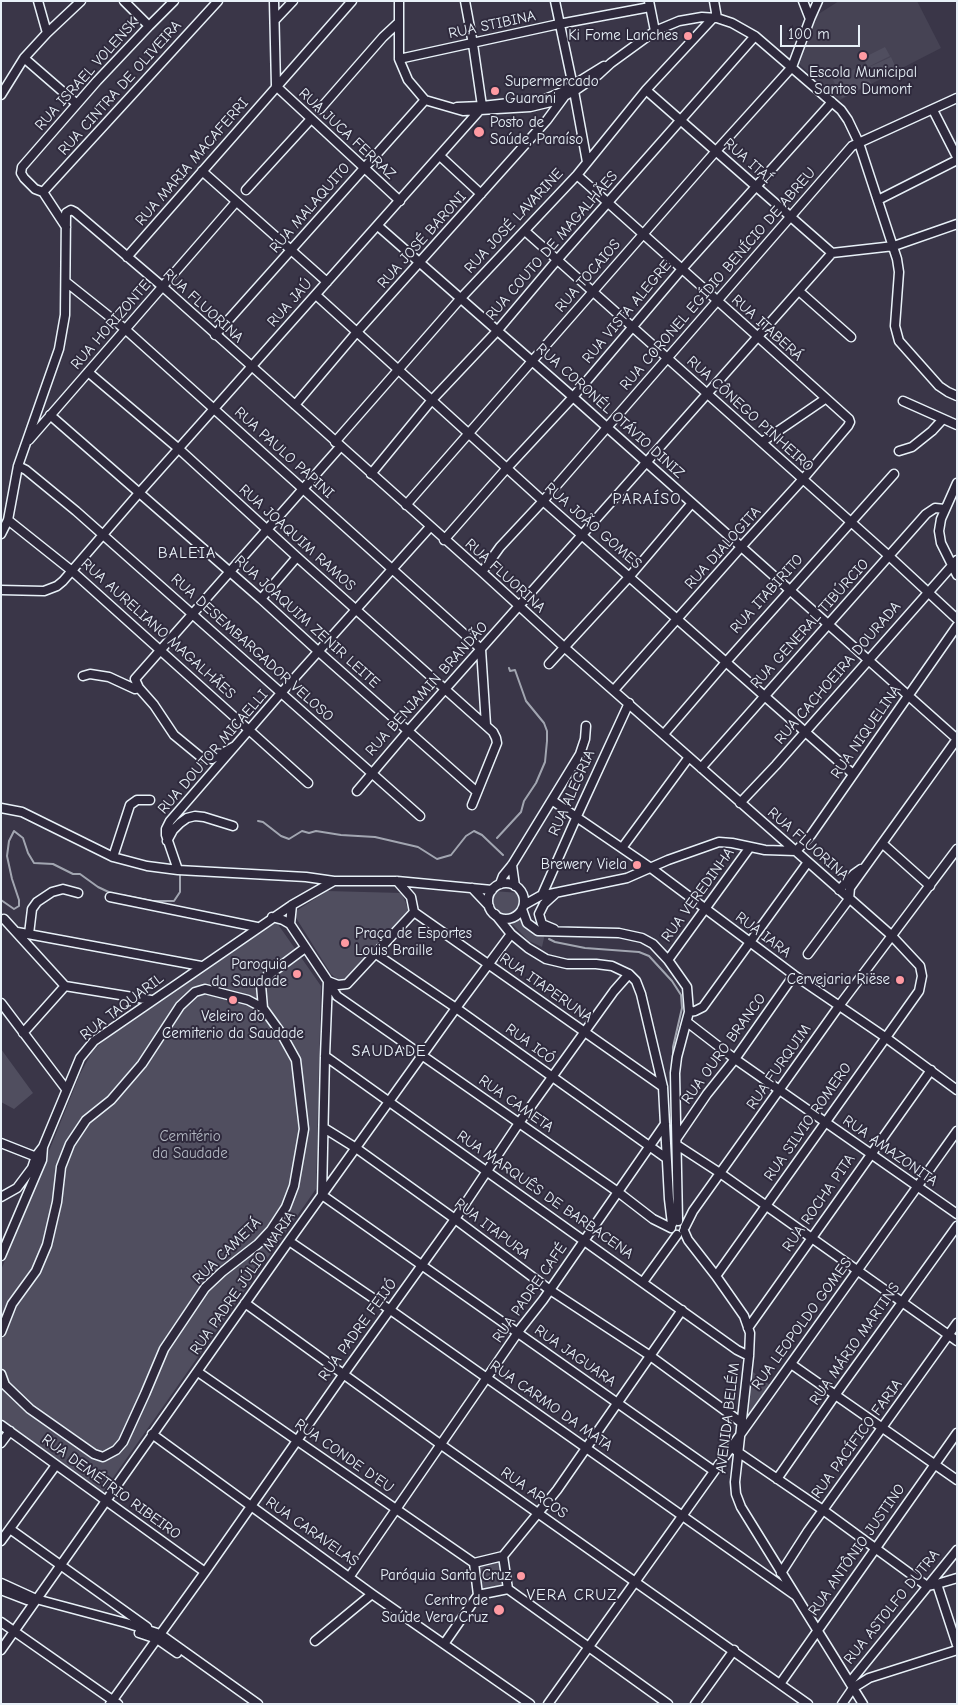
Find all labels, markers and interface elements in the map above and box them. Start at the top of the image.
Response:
street label: RUA STIBINA [447,7,537,43]
street label: RUA ISRAEL VOLENSK [31,14,143,134]
scale bar [783,15,863,47]
street label: RUA CINTRA DE OLIVEIRA [55,17,185,159]
text: 100 m [788,25,830,43]
place label: Ki Fome Lanches [568,27,678,45]
marker: Ki Fome Lanches [682,30,694,42]
marker: Escola Municipal Santos Dumont [857,50,869,62]
place label: Escola Municipal Santos Dumont [809,64,917,99]
place label: Supermercado Guarani [505,73,599,108]
street label: RUA JUCA FERRAZ [295,84,399,184]
marker: Supermercado Guarani [489,85,501,97]
street label: RUA MARIA MACAFERRI [132,94,252,230]
place label: Posto de Saúde, Paraíso [490,114,583,149]
marker: Posto de Saúde, Paraíso [472,125,486,139]
street label: RUA ITAÍ [720,135,776,187]
street label: RUA MALAQUITO [266,159,354,257]
street label: RUA CORONEL EGÍDIO BENÍCIO DE ABREU [616,164,820,394]
street label: RUA JOSÉ LAVARINE [461,165,567,277]
street label: RUA COUTO DE MAGALHÃES [482,168,622,324]
street label: RUA JOSÉ BARONI [374,188,470,292]
street label: RUA TOCAIOS [551,236,625,316]
street label: RUA VISTA ALEGRE [579,257,675,367]
street label: RUA FLUORINA [159,265,247,347]
street label: RUA JAÚ [264,275,316,331]
street label: RUA HORIZONTE [67,277,155,373]
street label: RUA ITABERÁ [728,291,806,365]
street label: RUA CORONÉL OTÁVIO DINIZ [532,340,688,482]
street label: RUA CÔNEGO PINHEIRO [683,352,817,476]
street label: RUA PAULO PAPINI [230,404,338,502]
street label: RUA JOÃO GOMES [541,479,645,573]
street label: RUA JOAQUIM RAMOS [235,481,359,595]
district label: PARAÍSO [612,489,682,509]
street label: RUA DIALOGITA [681,503,765,593]
street label: RUA FLUORINA [461,535,549,617]
district label: BALEIA [157,543,217,563]
street label: RUA ITABIRITO [727,551,807,637]
street label: RUA JOAQUIM ZENIR LEITE [231,552,383,692]
street label: RUA AURELIANO MAGALHÃES [77,555,239,703]
street label: RUA GENERAL TIBÚRCIO [747,555,873,693]
street label: RUA DESEMBARGADOR VELOSO [167,570,337,726]
street label: RUA CACHOEIRA DOURADA [771,598,905,748]
street label: RUA BENJAMIN BRANDÃO [362,618,492,760]
street label: RUA NIQUELINA [827,682,905,782]
street label: RUA DOUTOR MICAELLI [154,686,272,818]
street label: RUA ALEGRIA [545,747,599,839]
street label: RUA FLUORINA [764,804,852,884]
street label: RUA VEREDINHA [658,844,738,946]
place label: Brewery Viela [541,856,627,874]
marker: Brewery Viela [631,859,643,871]
street label: RUA IARA [732,908,794,962]
place label: Praça de Esportes Louis Braille [355,925,472,960]
marker: Praça de Esportes Louis Braille [339,937,351,949]
street label: RUA ITAPERUNA [496,949,596,1027]
place label: Paroquia da Saudade [211,956,287,991]
marker: Paroquia da Saudade [291,968,303,980]
street label: RUA TAQUARIL [77,970,167,1044]
place label: Cervejaria Riëse [787,971,890,989]
marker: Cervejaria Riëse [894,974,906,986]
street label: RUA OURO BRANCO [678,990,770,1108]
marker: Veleiro do Cemiterio da Saudade [227,994,239,1006]
place label: Veleiro do Cemiterio da Saudade [162,1008,304,1043]
street label: RUA ICÓ [502,1020,558,1068]
street label: RUA FURQUIM [743,1021,815,1113]
district label: SAUDADE [351,1041,427,1061]
street label: RUA SILVIO ROMERO [760,1059,856,1185]
street label: RUA CAMETA [475,1072,557,1136]
street label: RUA AMAZONITA [839,1112,941,1190]
street label: RUA MARQUÊS DE BARBACENA [453,1127,637,1263]
park label: Cemitério da Saudade [152,1128,228,1163]
street label: RUA ROCHA PITA [779,1151,859,1255]
street label: RUA ITAPURA [451,1195,533,1263]
street label: RUA PADRE JÚLIO MARIA [186,1208,300,1358]
street label: RUA CAMETÁ [189,1214,265,1288]
street label: RUA PADRE CAFÉ [489,1240,571,1346]
street label: RUA LEOPOLDO GOMES [748,1255,856,1393]
street label: RUA PADRE FEIJÓ [315,1275,401,1385]
street label: RUA MÁRIO MARTINS [806,1279,904,1409]
street label: RUA JAGUARA [531,1321,619,1391]
street label: RUA CARMO DA MATA [486,1357,616,1455]
street label: AVENIDA BELÉM [712,1362,744,1474]
street label: RUA PACÍFICO FARIA [808,1376,906,1502]
street label: RUA CONDE D'EU [291,1415,397,1497]
street label: RUA DEMÉTRIO RIBEIRO [38,1431,184,1543]
street label: RUA ARCOS [497,1463,571,1523]
street label: RUA ANTÔNIO JUSTINO [805,1481,909,1619]
street label: RUA CARAVELAS [262,1493,362,1571]
street label: RUA ASTOLFO DUTRA [840,1546,944,1668]
place label: Paróquia Santa Cruz [380,1567,511,1585]
marker: Paróquia Santa Cruz [515,1570,527,1582]
district label: VERA CRUZ [525,1585,619,1605]
place label: Centro de Saúde Vera Cruz [381,1592,488,1627]
marker: Centro de Saúde Vera Cruz [492,1603,506,1617]

